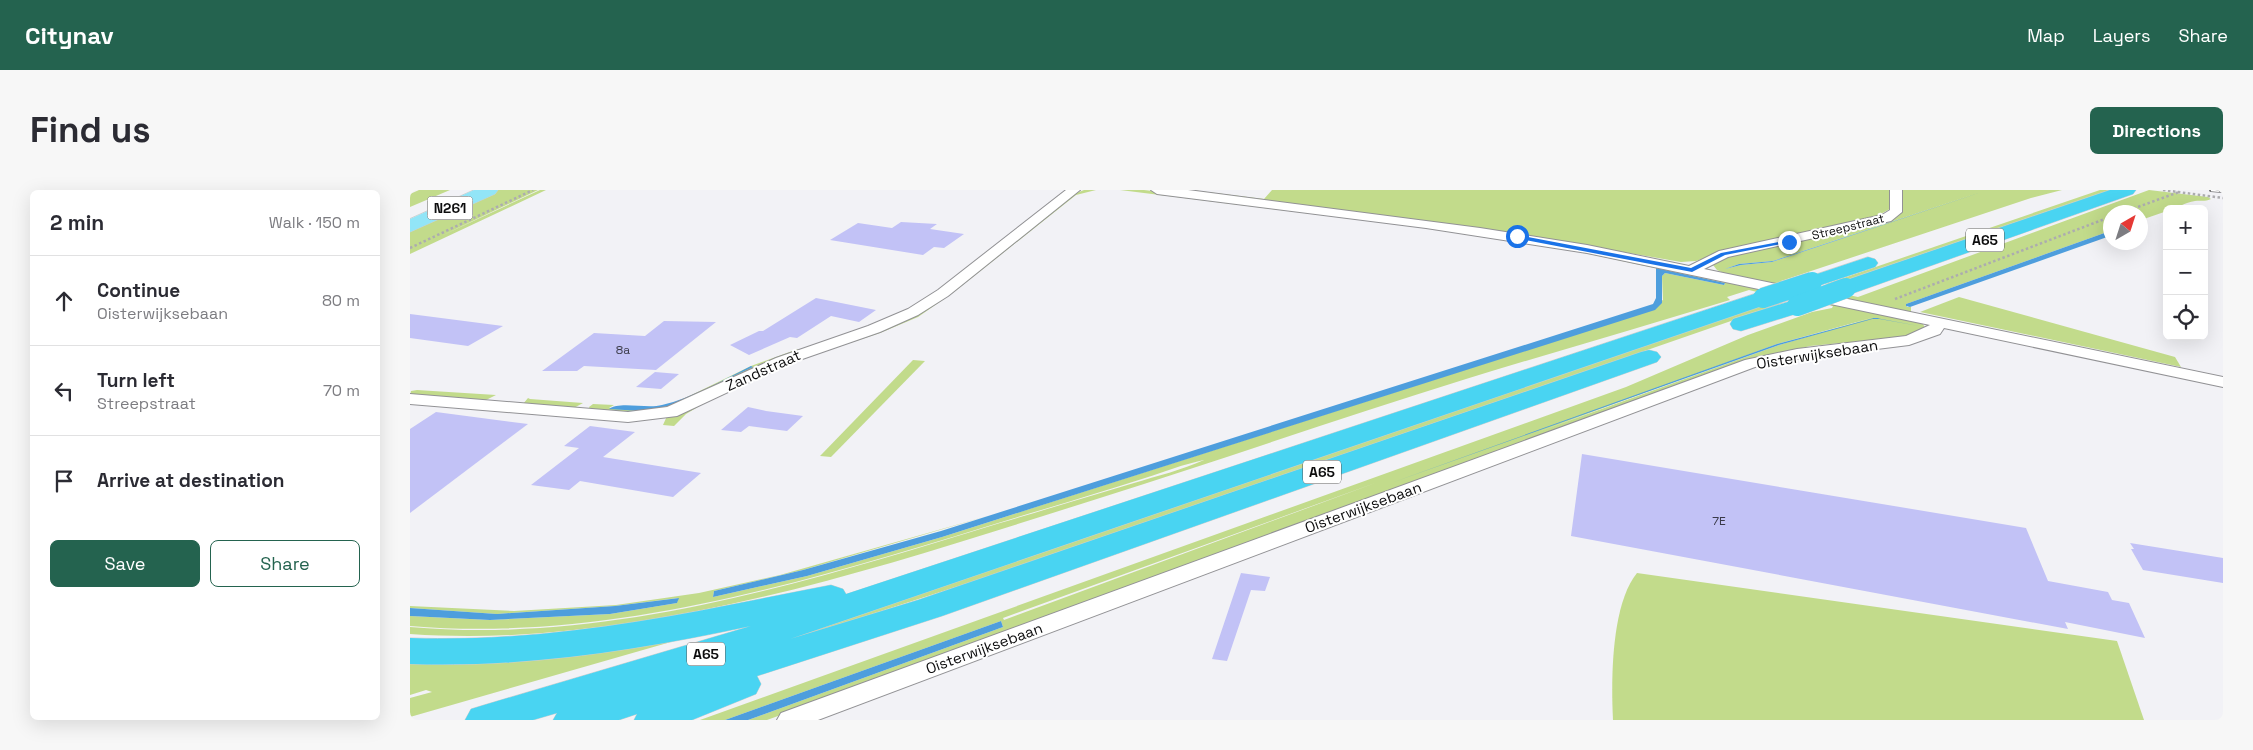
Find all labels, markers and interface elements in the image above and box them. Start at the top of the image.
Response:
text: Citynav [25,20,114,51]
text: Map [2027,24,2065,47]
text: Layers [2093,24,2150,47]
text: Share [2178,24,2228,47]
button: Directions [2090,107,2223,154]
text: Find us [30,108,151,152]
road number: N261 [428,197,472,220]
north arrow [2103,205,2148,250]
map controls [2163,205,2208,340]
button: + [2163,205,2208,250]
text: 2 min [50,209,104,236]
street label: Streepstraat [1810,210,1886,244]
text: Walk · 150 m [269,212,360,233]
route start [1506,225,1529,248]
road number: A65 [1966,228,2004,252]
route end [1778,231,1801,254]
button: − [2163,250,2208,295]
text: Continue [97,278,180,303]
icon: ahead [50,287,78,315]
text: 80 m [322,290,360,311]
button: locate [2163,295,2208,340]
text: Oisterwijksebaan [97,303,228,324]
street label: Oisterwijksebaan [1755,335,1879,373]
house number: 8a [616,342,630,358]
street label: Zandstraat [723,345,803,395]
text: Turn left [97,368,175,393]
icon: left [50,377,78,405]
text: 70 m [323,380,360,401]
text: Streepstraat [97,393,196,414]
road number: A65 [1303,460,1341,484]
icon: arrive [50,467,78,495]
text: Arrive at destination [97,468,285,493]
street label: Oisterwijksebaan [1302,477,1424,537]
house number: 7E [1712,513,1726,529]
button: Save [50,540,200,587]
button: Share [210,540,360,587]
street label: Oisterwijksebaan [923,618,1045,678]
road number: A65 [687,642,725,666]

